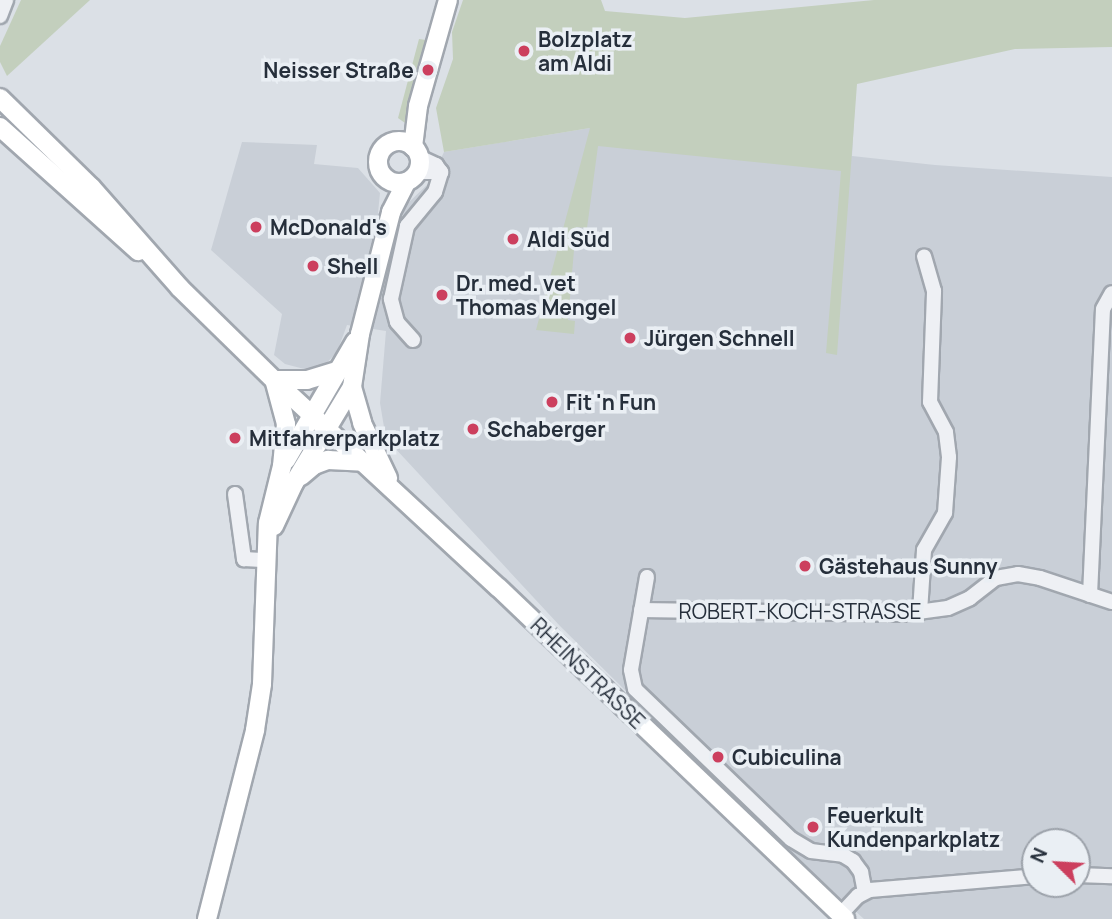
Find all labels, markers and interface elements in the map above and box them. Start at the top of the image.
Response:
place label: Bolzplatz am Aldi [538,26,633,76]
marker: Bolzplatz am Aldi [516,43,532,59]
place label: Neisser Straße [263,57,414,83]
marker: Neisser Straße [420,62,436,78]
place label: McDonald's [270,214,387,240]
marker: McDonald's [248,219,264,235]
place label: Aldi Süd [527,226,610,252]
marker: Aldi Süd [505,231,521,247]
place label: Shell [327,253,378,279]
marker: Shell [305,258,321,274]
place label: Dr. med. vet Thomas Mengel [456,270,616,320]
marker: Dr. med. vet Thomas Mengel [434,287,450,303]
place label: Jürgen Schnell [644,325,795,351]
marker: Jürgen Schnell [622,330,638,346]
place label: Fit 'n Fun [566,389,656,415]
marker: Fit 'n Fun [544,394,560,410]
place label: Schaberger [487,416,606,442]
marker: Schaberger [465,421,481,437]
place label: Mitfahrerparkplatz [249,425,440,451]
marker: Mitfahrerparkplatz [227,430,243,446]
place label: Gästehaus Sunny [819,553,997,579]
marker: Gästehaus Sunny [797,558,813,574]
street label: ROBERT-KOCH-STRASSE [679,598,921,624]
street label: RHEINSTRASSE [526,612,650,734]
place label: Cubiculina [732,744,842,770]
marker: Cubiculina [710,749,726,765]
place label: Feuerkult Kundenparkplatz [827,802,1000,852]
marker: Feuerkult Kundenparkplatz [805,819,821,835]
north arrow [1021,828,1091,898]
text: N [1024,844,1053,867]

